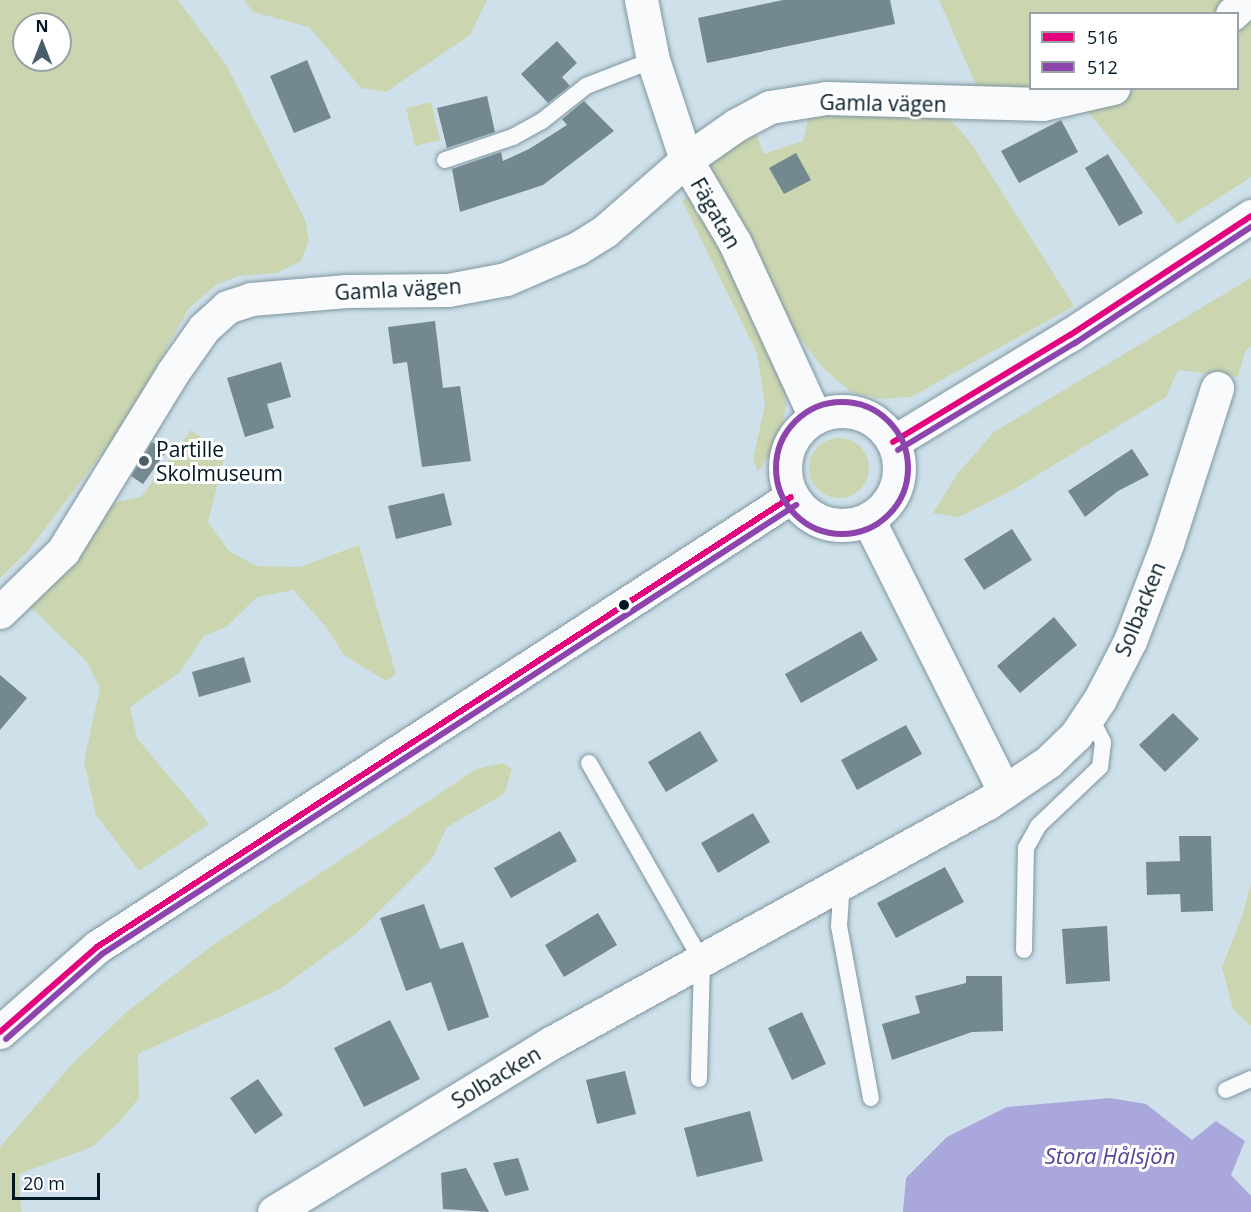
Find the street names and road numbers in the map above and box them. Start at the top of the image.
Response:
street label: Gamla vägen [819,89,947,117]
street label: Fägatan [686,173,746,253]
street label: Gamla vägen [334,273,462,305]
street label: Solbacken [1110,558,1170,660]
street label: Solbacken [447,1041,545,1113]

